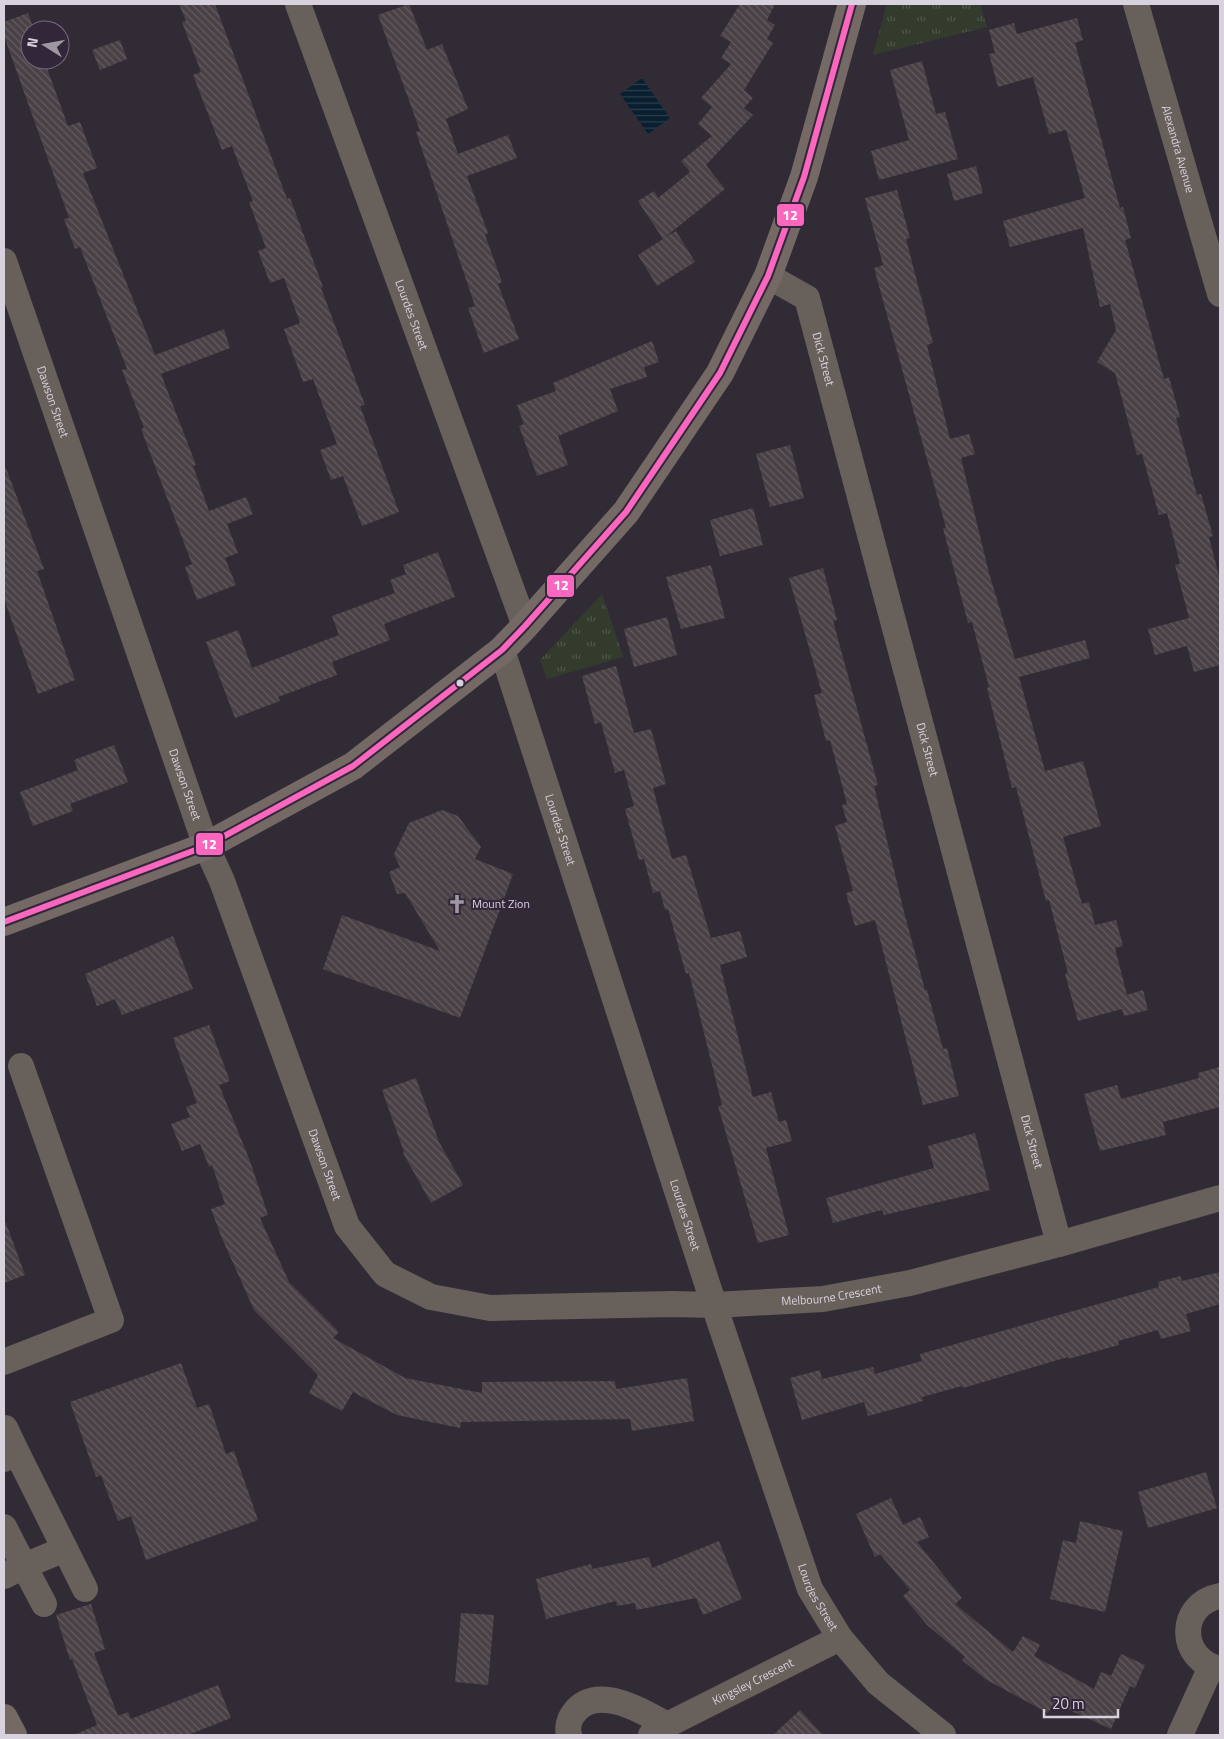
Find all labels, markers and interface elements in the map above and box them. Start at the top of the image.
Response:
north arrow [20,20,70,70]
text: N [21,36,43,49]
street label: Alexandra Avenue [1157,103,1200,195]
line badge: 12 [776,203,805,227]
text: 12 [782,204,798,225]
street label: Lourdes Street [390,277,434,354]
street label: Dick Street [807,330,840,389]
street label: Dawson Street [32,363,75,441]
line badge: 12 [546,574,575,598]
text: 12 [553,574,569,595]
unlabelled marker [455,678,465,688]
street label: Dick Street [911,720,944,779]
street label: Dawson Street [164,746,207,824]
street label: Lourdes Street [540,792,581,869]
line badge: 12 [195,832,224,856]
text: 12 [201,833,217,854]
church icon: Mount Zion [446,893,468,915]
place label: Mount Zion [472,894,530,913]
street label: Dick Street [1016,1113,1049,1171]
street label: Dawson Street [304,1126,347,1204]
street label: Lourdes Street [665,1177,706,1254]
street label: Melbourne Crescent [781,1278,884,1310]
street label: Lourdes Street [793,1561,844,1635]
street label: Kingsley Crescent [709,1653,797,1710]
scale bar [1044,1686,1118,1718]
text: 20 m [1052,1692,1085,1715]

